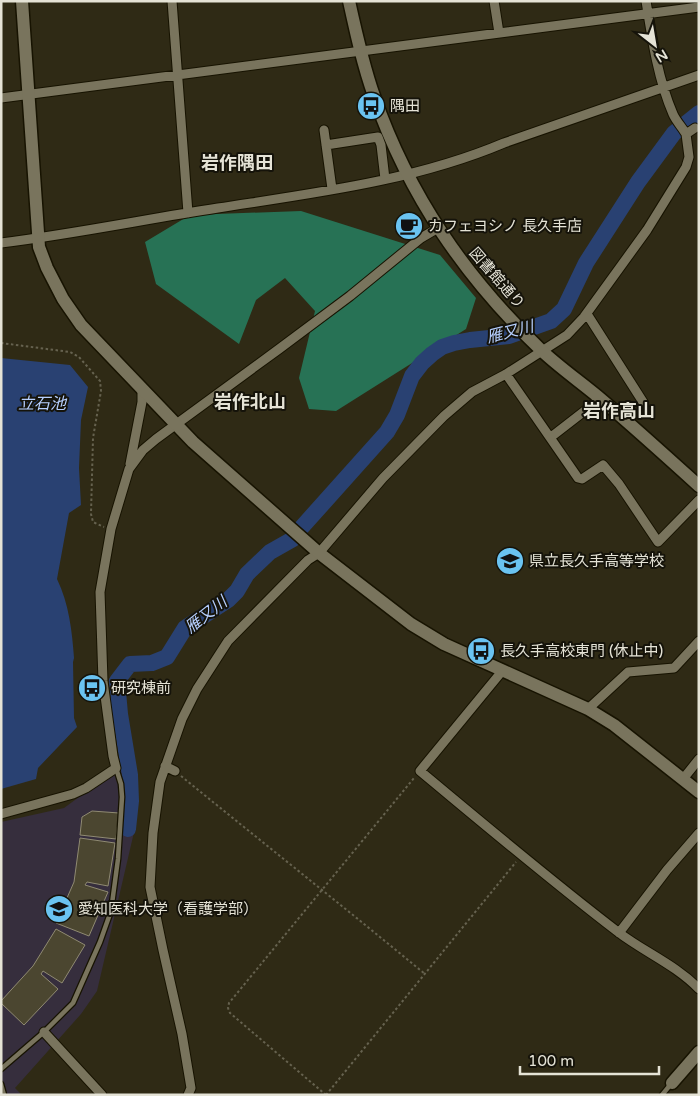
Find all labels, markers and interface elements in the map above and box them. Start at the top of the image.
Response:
north arrow [630,20,680,70]
text: N [652,46,671,66]
bus stop icon: 隅田 [356,91,386,121]
place label: 隅田 [390,97,420,115]
district label: 岩作隅田 [201,152,273,174]
cafe icon: カフェヨシノ 長久手店 [394,211,424,241]
place label: カフェヨシノ 長久手店 [428,217,582,235]
street label: 図書館通り [466,244,528,312]
water label: 雁又川 [484,316,538,348]
district label: 岩作北山 [214,391,286,413]
water label: 立石池 [18,394,68,414]
district label: 岩作高山 [583,400,655,422]
school or university icon: 県立長久手高等学校 [495,546,525,576]
place label: 県立長久手高等学校 [529,552,664,570]
water label: 雁又川 [181,591,233,638]
bus stop icon: 長久手高校東門 (休止中) [466,636,496,666]
place label: 長久手高校東門 (休止中) [500,642,663,660]
bus stop icon: 研究棟前 [77,673,107,703]
place label: 研究棟前 [111,679,171,697]
school or university icon: 愛知医科大学（看護学部） [44,894,74,924]
place label: 愛知医科大学（看護学部） [78,900,258,918]
scale bar [520,1044,659,1076]
text: 100 m [528,1052,574,1070]

